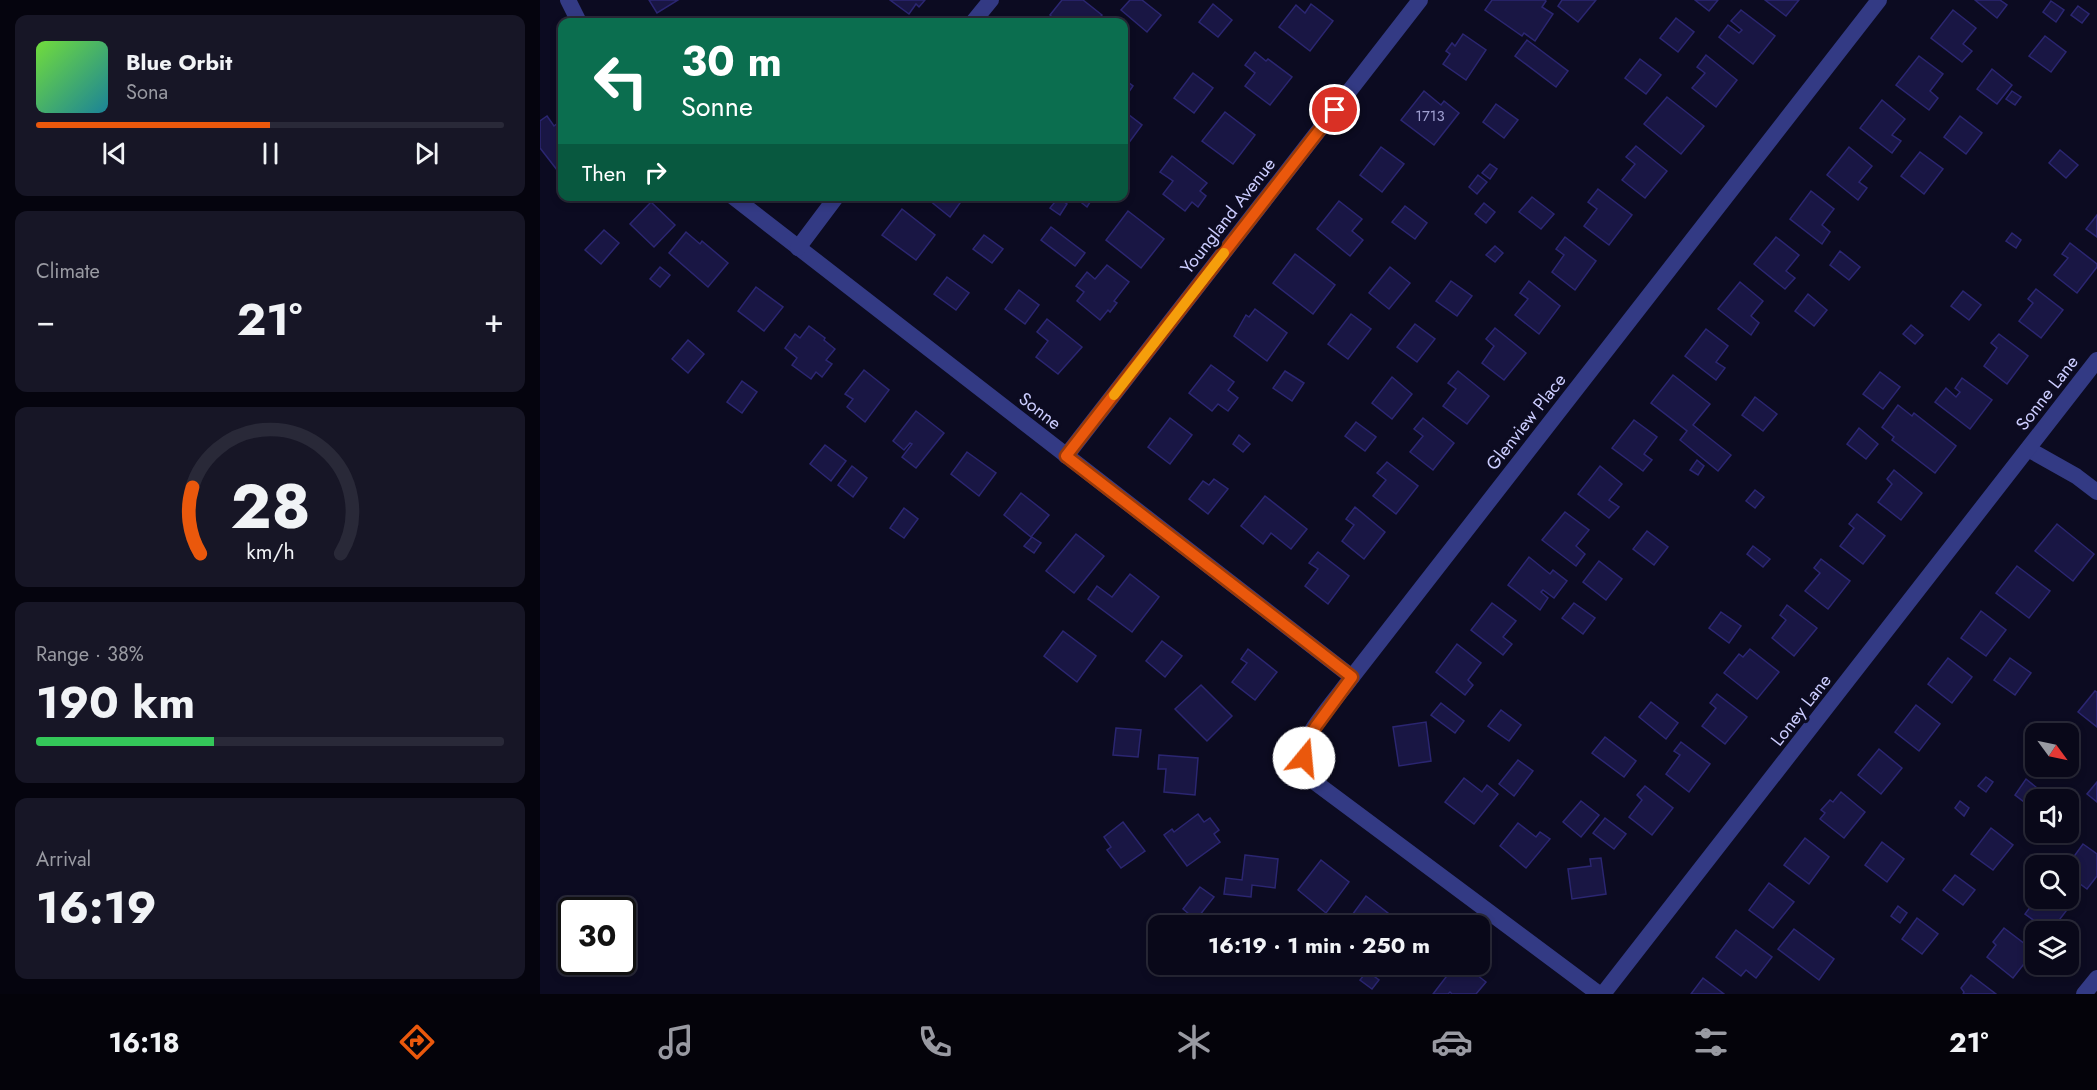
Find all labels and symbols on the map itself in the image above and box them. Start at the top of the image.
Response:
pin [1309,84,1360,135]
house number: 1713 [1415,105,1445,127]
street label: Youngland Avenue [1174,152,1282,280]
street label: Sonne Lane [2009,350,2085,436]
street label: Glenview Place [1480,368,1572,476]
street label: Sonne [1013,386,1067,436]
street label: Loney Lane [1765,668,1837,752]
north arrow [2025,723,2079,777]
position arrow [1272,726,1336,790]
speed limit sign: 30 [558,897,636,975]

